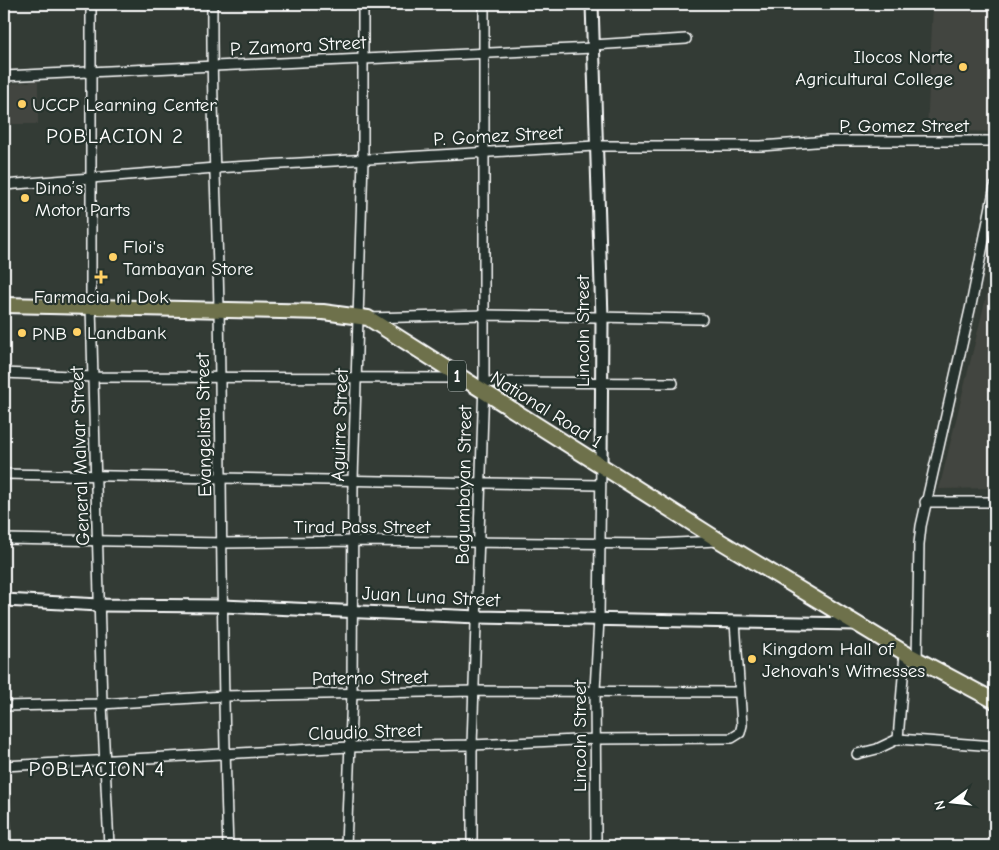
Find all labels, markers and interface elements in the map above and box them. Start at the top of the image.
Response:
street label: P. Zamora Street [229,31,367,61]
place label: Ilocos Norte Agricultural College [795,46,953,90]
marker: Ilocos Norte Agricultural College [957,61,969,73]
place label: UCCP Learning Center [32,94,217,116]
marker: UCCP Learning Center [16,98,28,110]
street label: P. Gomez Street [839,115,969,137]
street label: P. Gomez Street [433,122,564,150]
district label: POBLACION 2 [46,124,184,148]
place label: Dino’s Motor Parts [35,177,130,221]
marker: Dino’s Motor Parts [19,192,31,204]
place label: Floi's Tambayan Store [123,236,254,280]
marker: Floi's Tambayan Store [107,251,119,263]
marker: Farmacia ni Dok [95,271,107,283]
street label: Lincoln Street [572,274,594,387]
place label: Farmacia ni Dok [34,286,169,308]
place label: Landbank [87,322,167,344]
place label: PNB [32,323,67,345]
marker: Landbank [71,326,83,338]
marker: PNB [16,327,28,339]
street label: Evangelista Street [192,352,216,497]
road number: 1 [448,361,466,392]
street label: General Malvar Street [66,365,94,546]
street label: Aguirre Street [327,367,353,482]
street label: National Road 1 [486,367,607,453]
street label: Bagumbayan Street [452,405,476,565]
street label: Tirad Pass Street [293,516,431,538]
street label: Juan Luna Street [361,582,501,612]
place label: Kingdom Hall of Jehovah's Witnesses [762,638,925,682]
marker: Kingdom Hall of Jehovah's Witnesses [746,653,758,665]
street label: Paterno Street [312,666,429,690]
street label: Lincoln Street [569,679,591,792]
street label: Claudio Street [308,719,423,745]
district label: POBLACION 4 [29,757,165,781]
north arrow [926,778,976,828]
text: N [931,799,949,812]

